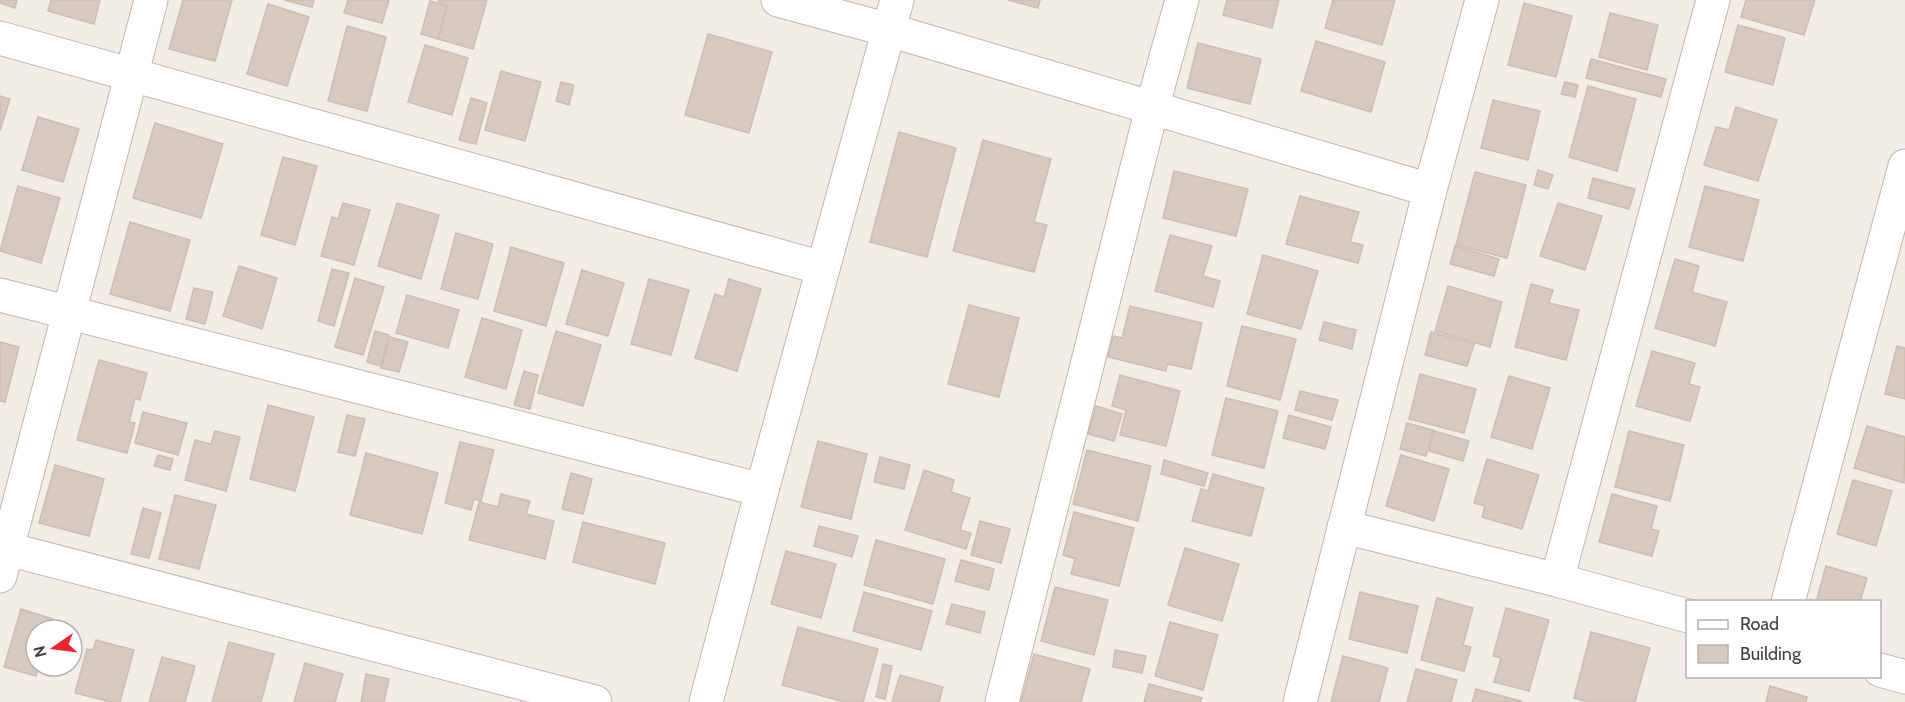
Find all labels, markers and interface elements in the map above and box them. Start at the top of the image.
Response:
legend [1686,600,1881,678]
text: Road [1740,613,1779,635]
north arrow [24,618,84,678]
text: Building [1740,643,1802,665]
text: N [29,644,51,659]

